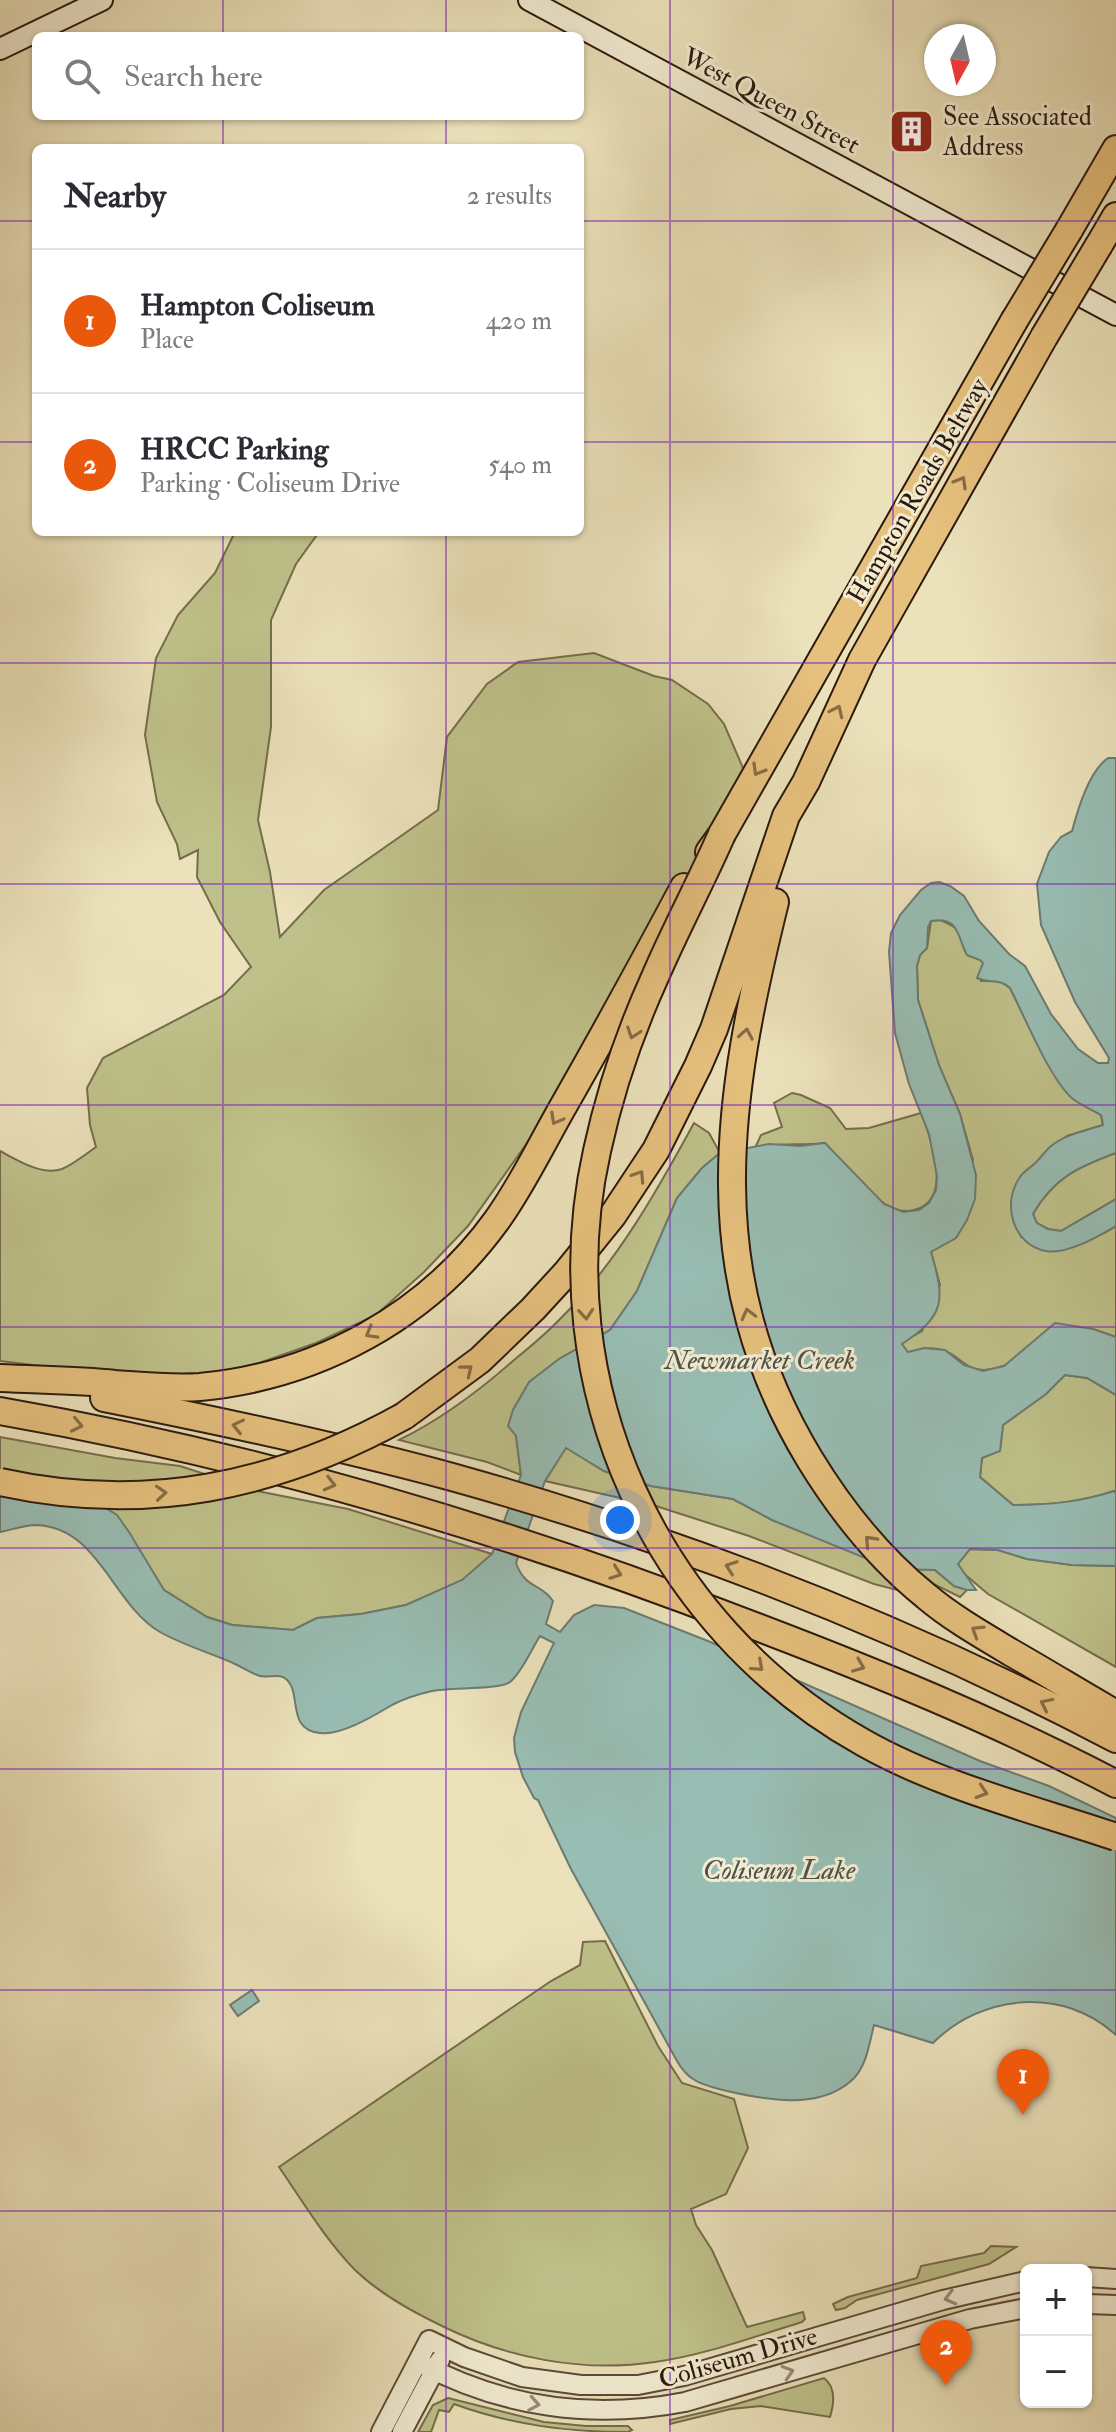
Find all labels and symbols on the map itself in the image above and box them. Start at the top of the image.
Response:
north arrow [924,24,996,96]
street label: West Queen Street [676,40,865,161]
place label: See Associated Address [942,101,1092,163]
building icon: See Associated Address [888,108,936,156]
street label: Hampton Roads Beltway [841,372,997,610]
one-way arrow [951,476,967,491]
one-way arrow [827,704,843,719]
one-way arrow [752,762,768,776]
one-way arrow [626,1025,642,1039]
one-way arrow [737,1027,754,1040]
one-way arrow [550,1110,566,1125]
one-way arrow [629,1171,644,1185]
one-way arrow [577,1308,594,1321]
one-way arrow [740,1308,757,1322]
one-way arrow [365,1324,379,1339]
water label: Newmarket Creek [663,1343,855,1378]
one-way arrow [458,1365,472,1380]
one-way arrow [70,1416,83,1433]
one-way arrow [232,1418,245,1435]
one-way arrow [323,1474,337,1491]
one-way arrow [155,1485,168,1502]
your location [600,1500,640,1540]
one-way arrow [864,1536,879,1550]
one-way arrow [725,1560,739,1576]
one-way arrow [608,1563,622,1580]
one-way arrow [971,1626,986,1641]
one-way arrow [749,1656,763,1671]
one-way arrow [851,1656,865,1673]
one-way arrow [1040,1698,1055,1714]
one-way arrow [975,1783,989,1799]
water label: Coliseum Lake [703,1853,856,1888]
pin: 1 [997,2049,1049,2115]
one-way arrow [944,2289,957,2306]
street label: Coliseum Drive [655,2320,821,2396]
pin: 2 [920,2320,972,2386]
one-way arrow [781,2365,795,2381]
one-way arrow [527,2395,540,2412]

